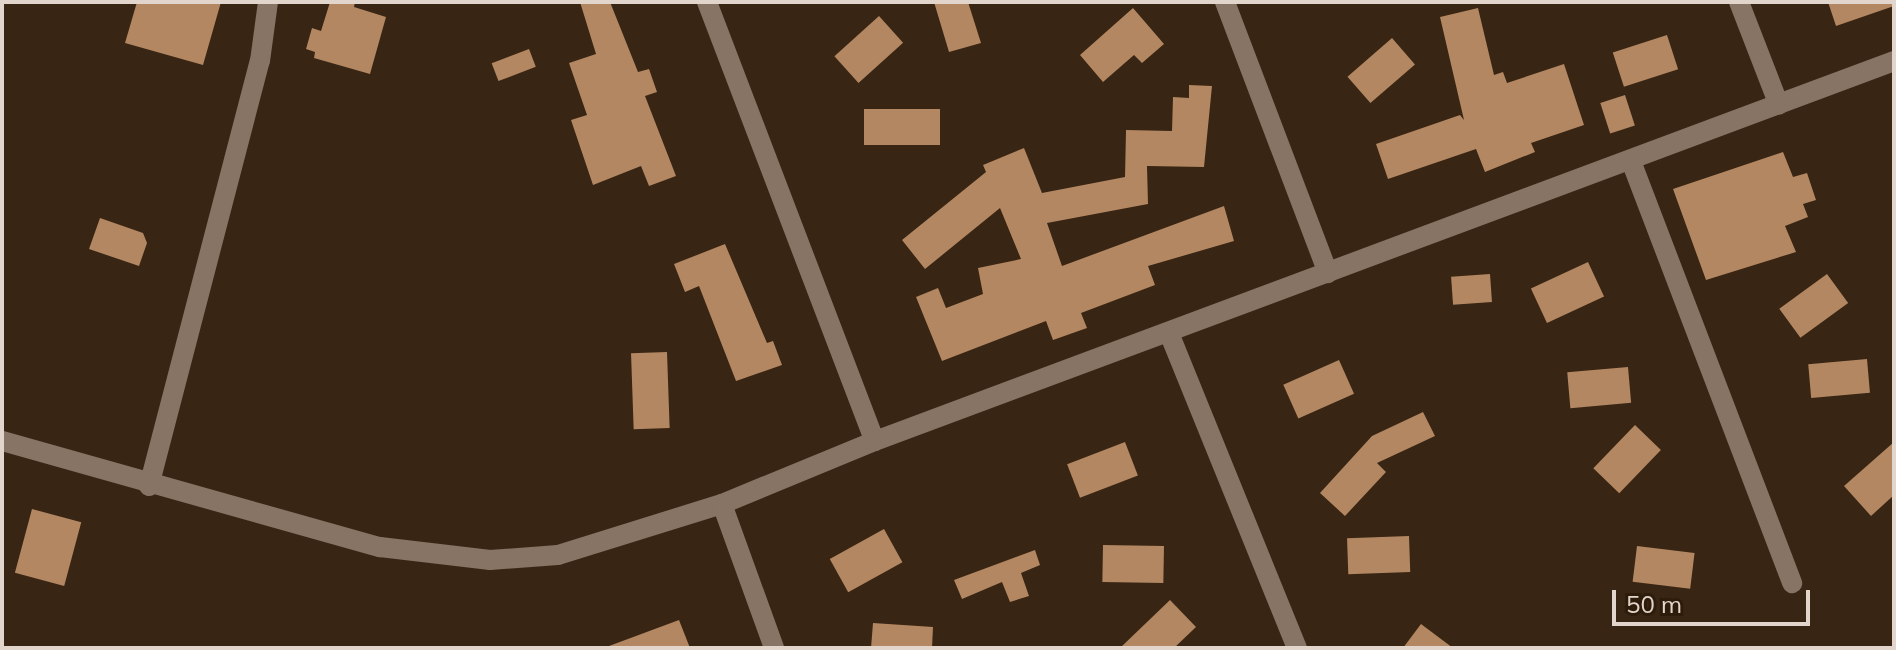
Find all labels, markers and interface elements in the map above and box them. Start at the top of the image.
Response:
scale bar [1616,574,1814,624]
text: 50 m [1626,589,1682,619]

